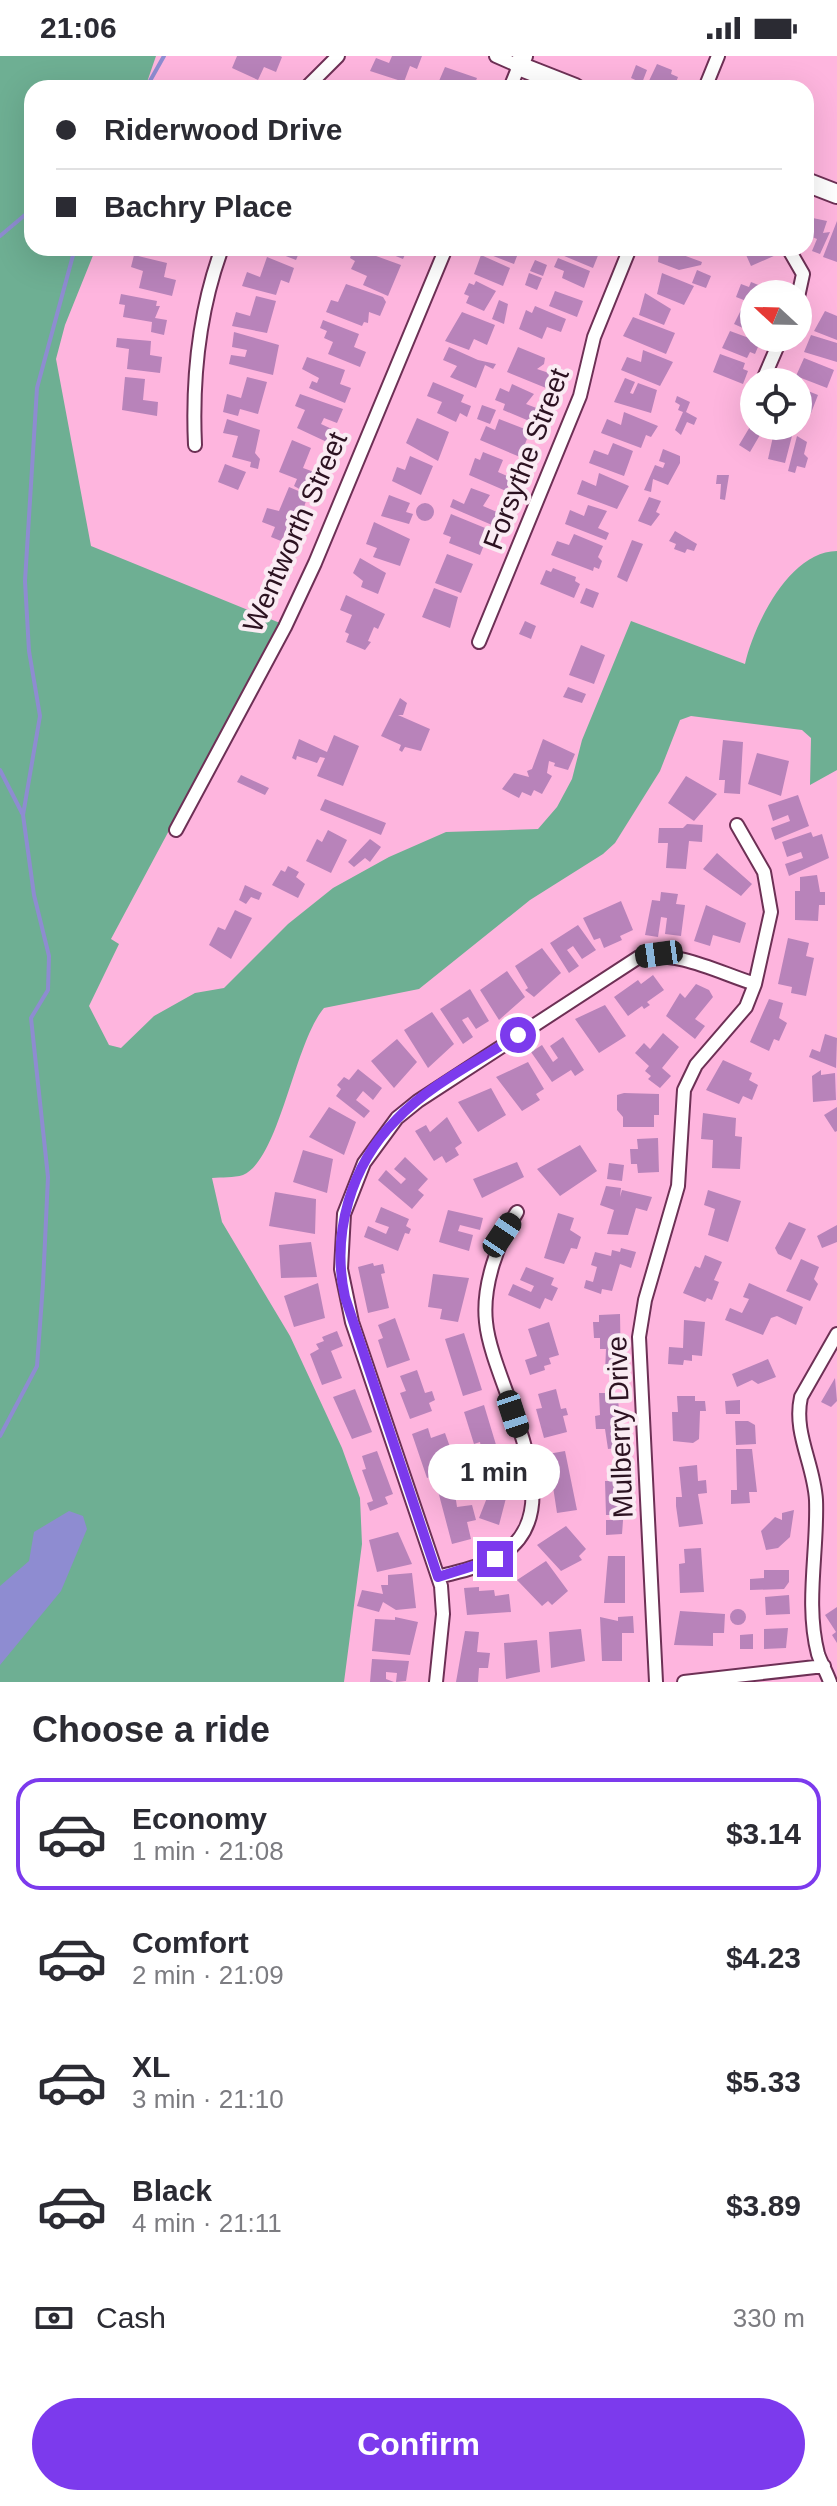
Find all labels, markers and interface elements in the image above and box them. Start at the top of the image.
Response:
text: 21:06 [40,11,117,44]
text: Riderwood Drive [104,113,342,146]
text: Bachry Place [104,190,292,223]
north arrow [740,280,812,352]
map controls [740,280,812,440]
street label: Forsythe Street [477,364,575,554]
button: locate [740,368,812,440]
street label: Wentworth Street [237,427,353,637]
car [634,939,684,969]
route start [500,1017,536,1053]
car [479,1208,525,1262]
street label: Mulberry Drive [601,1335,639,1519]
car [494,1387,532,1441]
callout: 1 min [429,1443,561,1499]
text: 1 min [460,1457,528,1487]
route end [477,1541,513,1577]
text: Choose a ride [32,1709,270,1750]
icon: car [36,1798,108,1870]
text: Economy [132,1802,267,1835]
text: $3.14 [726,1817,801,1850]
text: 1 min · 21:08 [132,1836,284,1866]
icon: car [36,1922,108,1994]
text: Comfort [132,1926,249,1959]
text: $4.23 [726,1941,801,1974]
text: 2 min · 21:09 [132,1960,284,1990]
icon: car [36,2046,108,2118]
text: XL [132,2050,170,2083]
text: $5.33 [726,2065,801,2098]
text: 3 min · 21:10 [132,2084,284,2114]
icon: car [36,2170,108,2242]
text: Black [132,2174,212,2207]
text: $3.89 [726,2189,801,2222]
text: 4 min · 21:11 [132,2208,282,2238]
icon: cash [32,2296,76,2340]
text: Cash [96,2301,166,2334]
text: 330 m [733,2303,805,2333]
button: Confirm [32,2398,805,2490]

